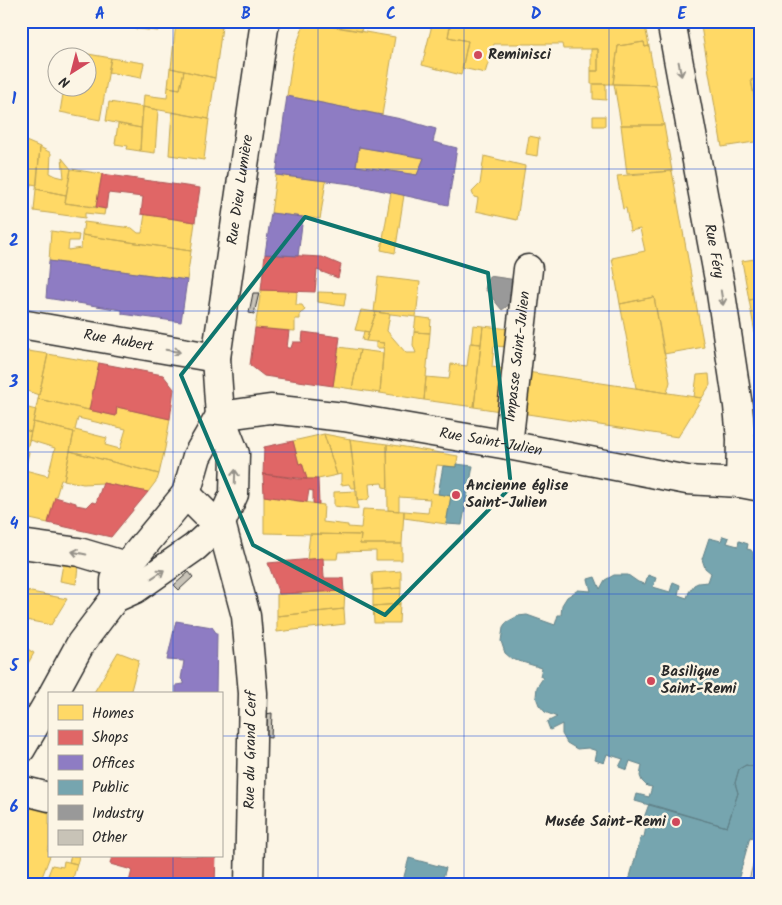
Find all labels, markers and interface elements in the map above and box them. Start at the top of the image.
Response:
text: A [95,2,105,27]
text: B [241,2,251,27]
text: C [386,2,396,27]
text: D [531,2,542,27]
text: E [678,2,688,27]
place label: Reminisci [488,43,552,67]
north arrow [48,48,98,98]
marker: Reminisci [472,49,484,61]
one-way arrow [675,61,685,77]
text: N [55,70,75,93]
text: 1 [12,87,17,112]
street label: Rue Dieu Lumière [221,133,260,246]
street label: Rue Féry [697,222,731,281]
text: 2 [9,229,19,254]
one-way arrow [717,289,727,305]
street label: Impasse Saint-Julien [499,290,537,423]
street label: Rue Aubert [82,323,156,359]
one-way arrow [164,346,180,356]
text: 3 [9,370,19,395]
street label: Rue Saint-Julien [438,421,545,463]
one-way arrow [230,469,239,485]
place label: Ancienne église Saint-Julien [466,474,569,515]
marker: Ancienne église Saint-Julien [450,489,462,501]
text: 4 [10,512,19,537]
one-way arrow [71,548,87,557]
one-way arrow [150,569,164,579]
text: 5 [9,654,20,679]
place label: Basilique Saint-Remi [661,660,737,701]
marker: Basilique Saint-Remi [645,675,657,687]
street label: Rue du Grand Cerf [238,689,264,809]
legend [48,692,222,858]
text: Homes [92,702,135,726]
text: Shops [92,726,129,750]
text: Offices [92,752,135,776]
text: Public [92,776,129,800]
text: 6 [10,795,19,820]
text: Industry [92,802,145,826]
place label: Musée Saint-Remi [545,810,667,834]
marker: Musée Saint-Remi [670,816,682,828]
text: Other [92,826,128,850]

